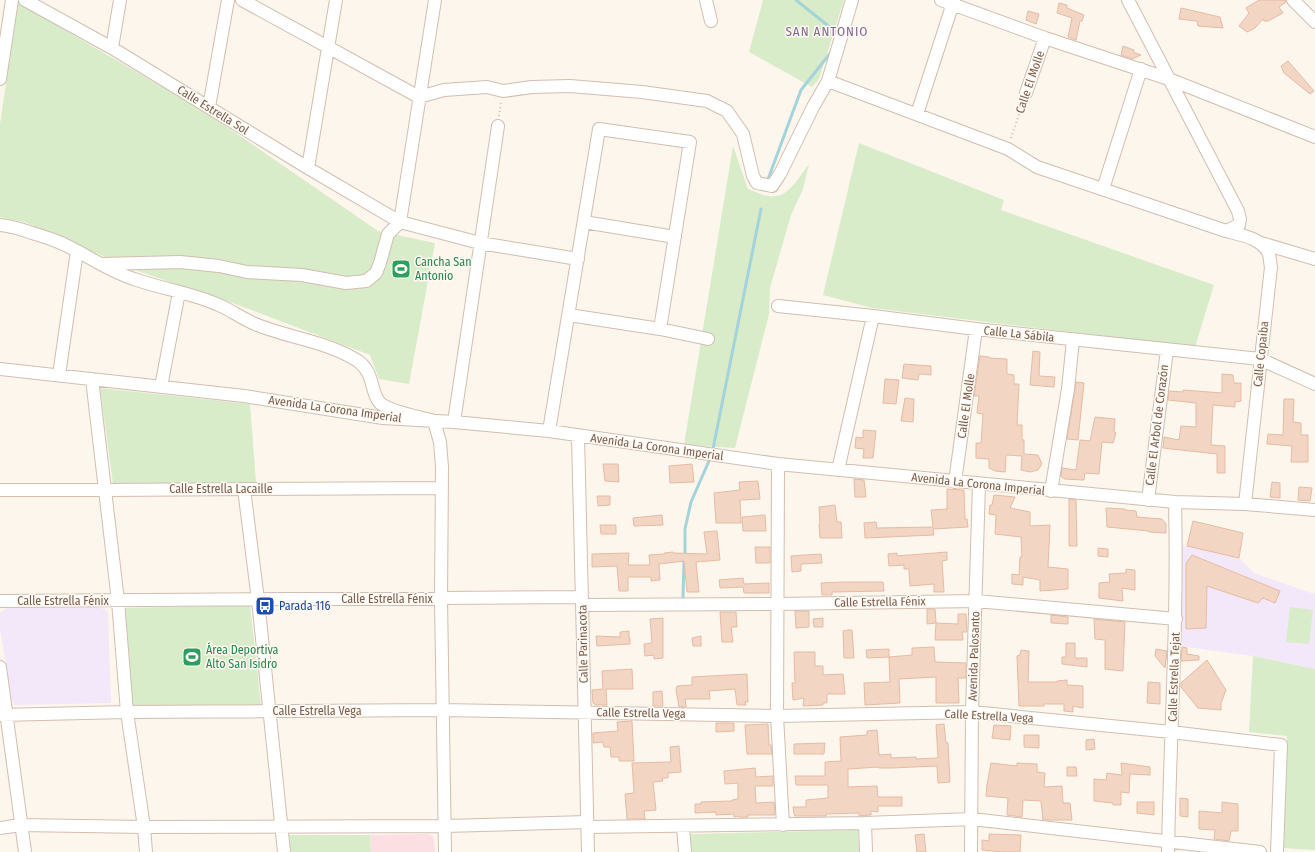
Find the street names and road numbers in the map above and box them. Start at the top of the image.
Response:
street label: Calle El Molle [1013,49,1047,115]
street label: Calle Estrella Sol [175,82,251,138]
street label: Calle Copaiba [1251,320,1271,388]
street label: Calle La Sábila [983,323,1055,345]
street label: Calle El Arbol de Corazón [1143,364,1171,486]
street label: Calle El Molle [955,373,977,439]
street label: Avenida La Corona Imperial [268,393,402,425]
street label: Avenida La Corona Imperial [590,431,724,463]
street label: Avenida La Corona Imperial [911,470,1045,498]
street label: Calle Estrella Lacaille [169,482,273,496]
street label: Calle Estrella Fénix [341,592,433,606]
street label: Calle Estrella Fénix [17,594,109,608]
street label: Calle Estrella Fénix [834,594,927,610]
street label: Calle Parinacota [575,604,591,683]
street label: Avenida Palosanto [965,611,983,701]
street label: Calle Estrella Tejat [1165,632,1183,722]
street label: Calle Estrella Vega [272,704,362,718]
street label: Calle Estrella Vega [596,705,686,721]
street label: Calle Estrella Vega [944,707,1034,725]

